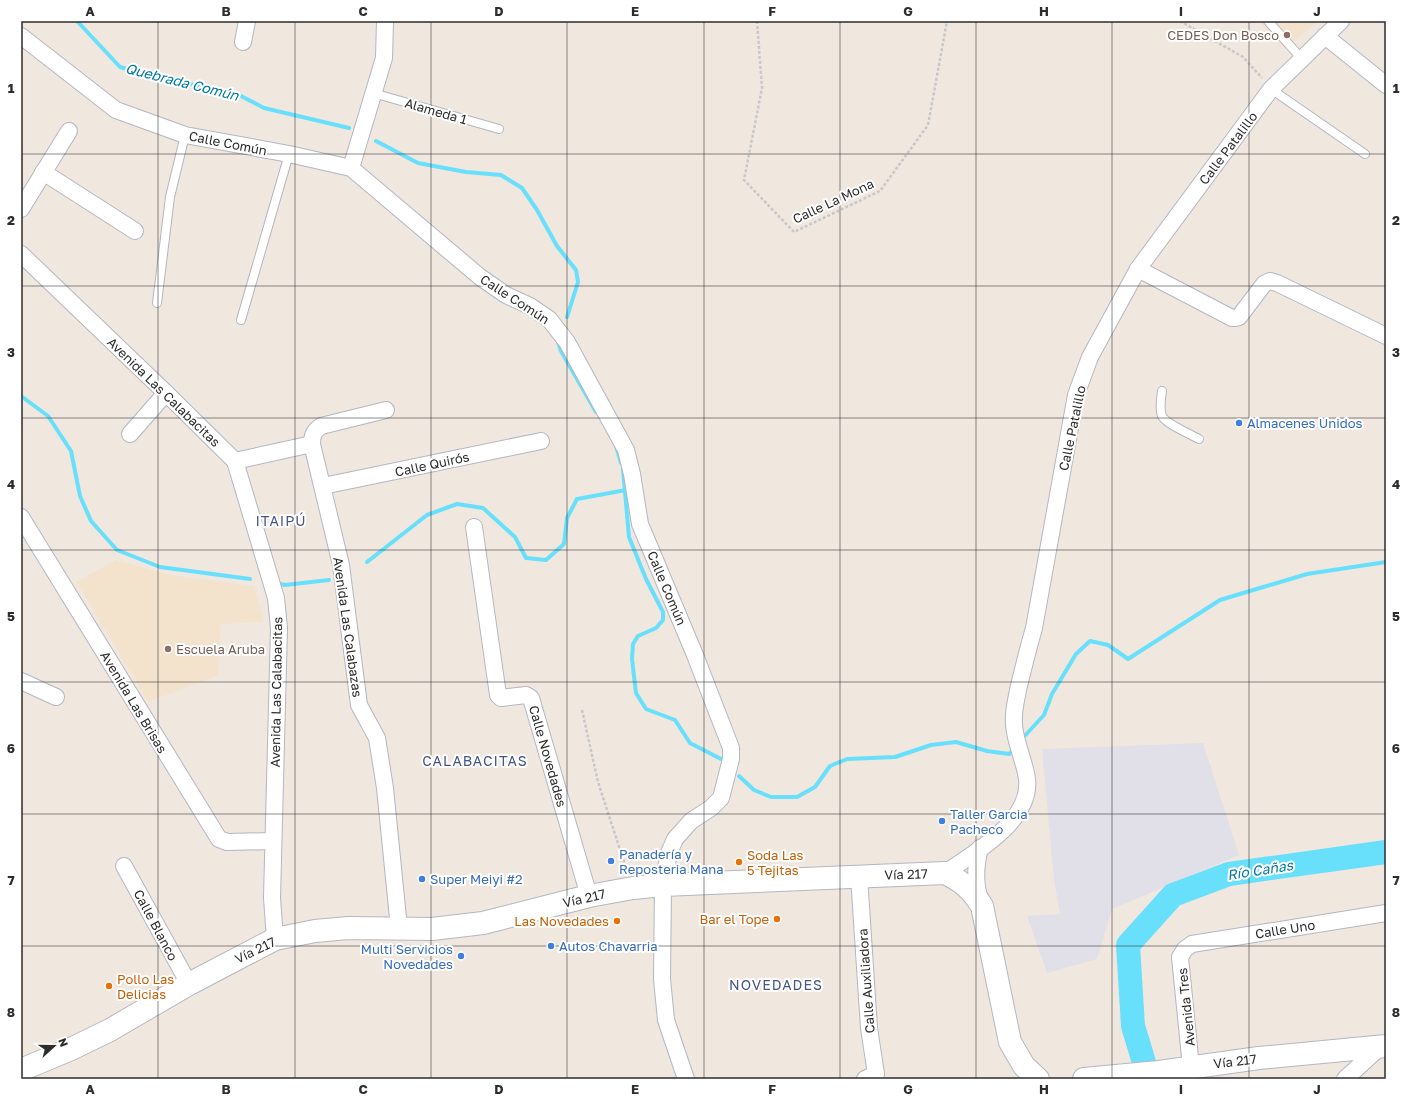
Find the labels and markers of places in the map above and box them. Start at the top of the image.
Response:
place label: CEDES Don Bosco [1167,27,1279,43]
marker: CEDES Don Bosco [1282,30,1292,40]
place label: Almacenes Unidos [1247,415,1363,431]
marker: Almacenes Unidos [1234,418,1244,428]
place label: Escuela Aruba [176,641,265,657]
marker: Escuela Aruba [163,644,173,654]
place label: Taller Garcia Pacheco [950,806,1028,837]
marker: Taller Garcia Pacheco [937,816,947,826]
place label: Panadería y Reposteria Mana [619,846,724,877]
place label: Soda Las 5 Tejitas [747,847,804,878]
marker: Panadería y Reposteria Mana [606,856,616,866]
marker: Soda Las 5 Tejitas [734,857,744,867]
place label: Super Meiyi #2 [430,871,523,887]
marker: Super Meiyi #2 [417,874,427,884]
place label: Bar el Tope [699,911,769,927]
place label: Las Novedades [514,913,609,929]
marker: Bar el Tope [772,914,782,924]
marker: Las Novedades [612,916,622,926]
place label: Autos Chavarria [559,938,658,954]
place label: Multi Servicios Novedades [361,941,453,972]
marker: Autos Chavarria [546,941,556,951]
marker: Multi Servicios Novedades [456,951,466,961]
place label: Pollo Las Delicias [117,971,174,1002]
marker: Pollo Las Delicias [104,981,114,991]

